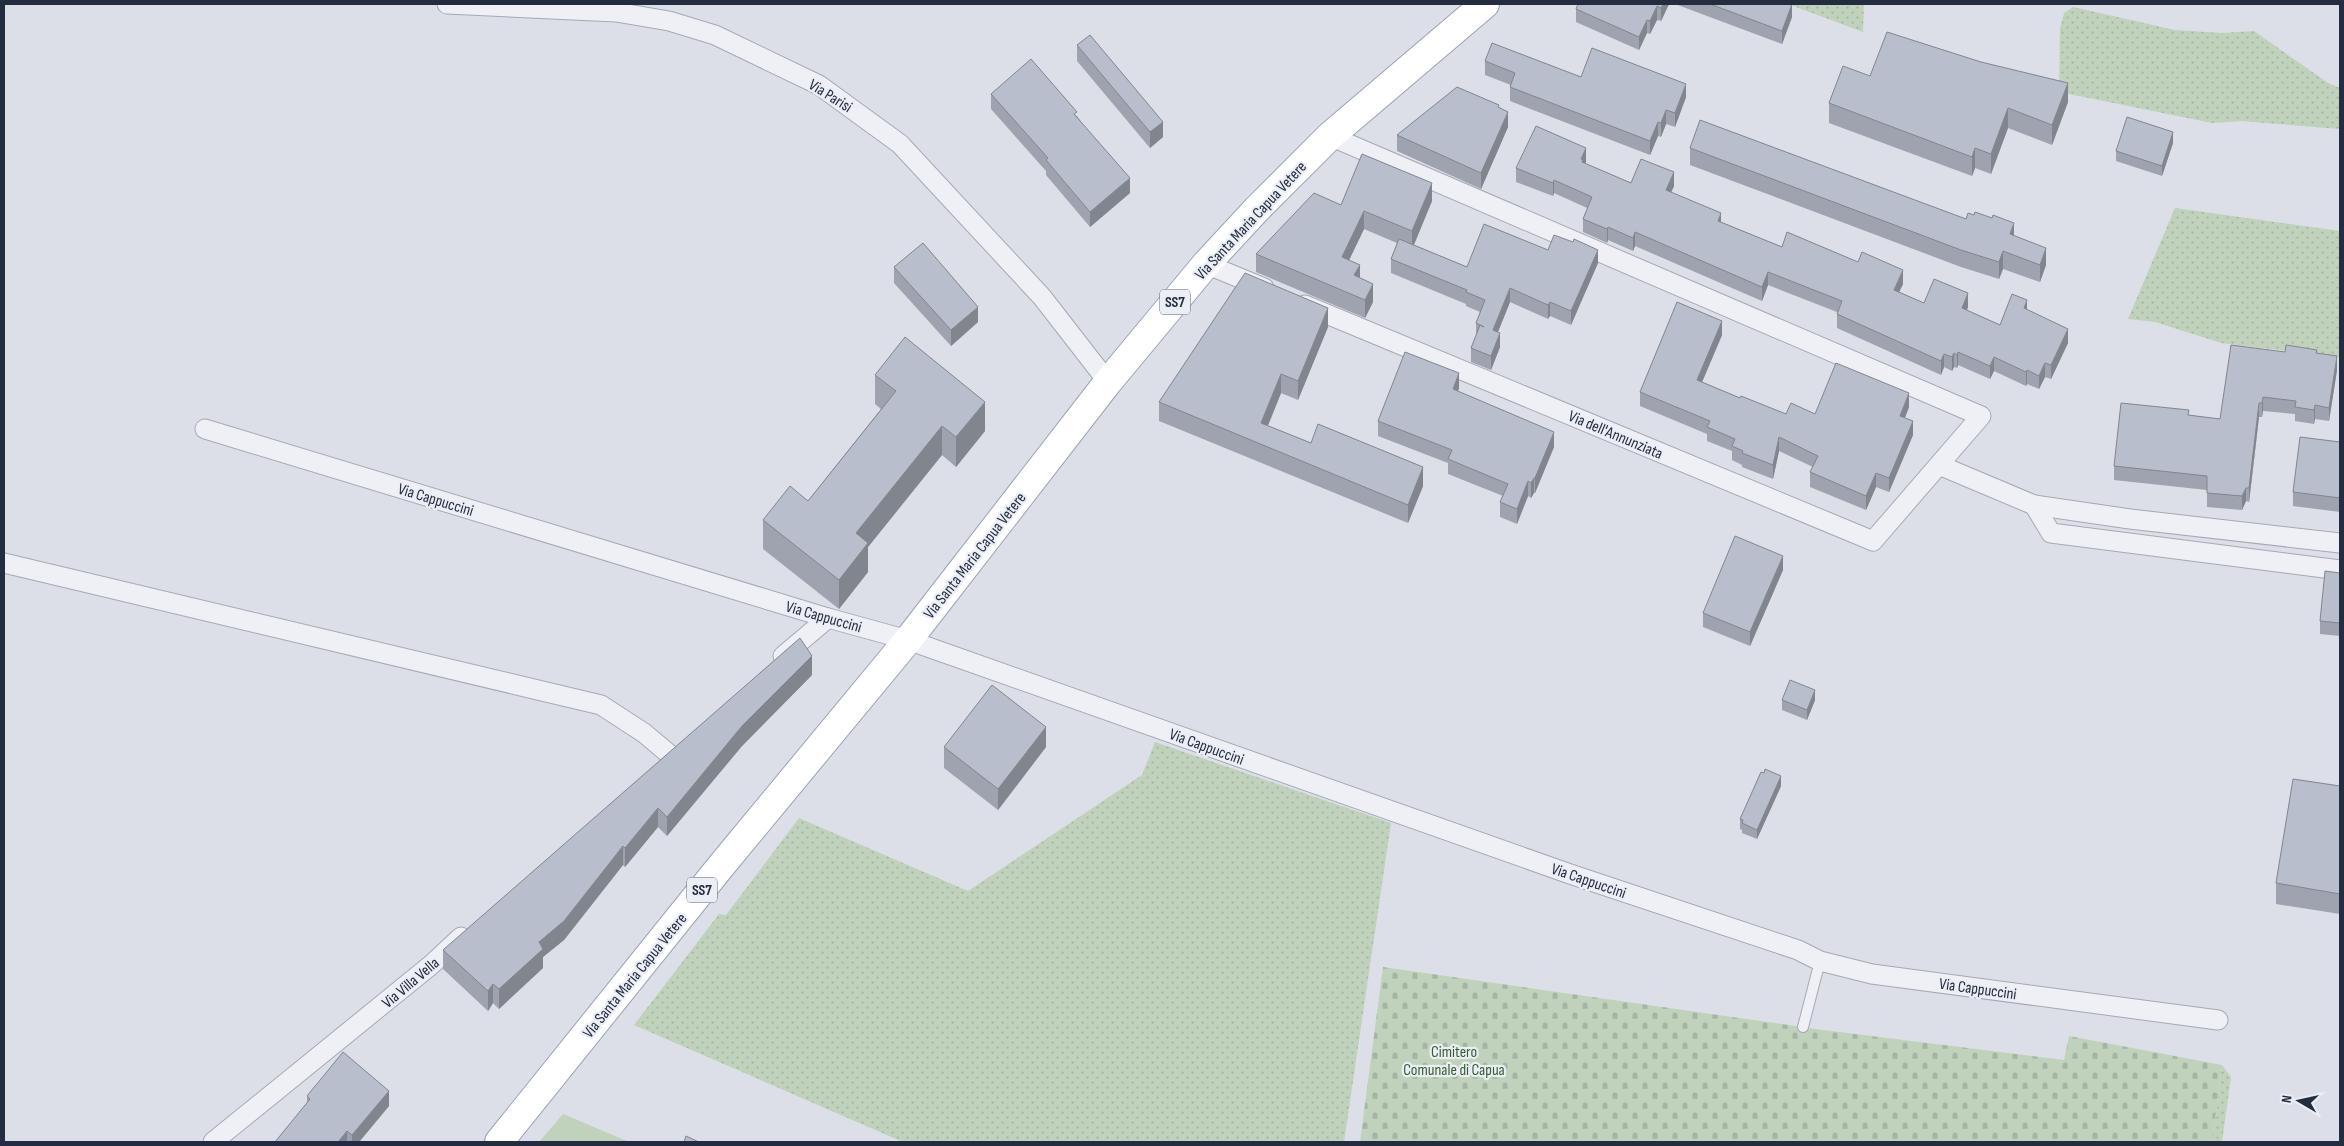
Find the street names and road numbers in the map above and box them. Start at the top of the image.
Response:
street label: Via Parisi [805,76,856,117]
street label: Via Santa Maria Capua Vetere [1191,158,1311,284]
road number: SS7 [1160,290,1190,314]
street label: Via dell'Annunziata [1565,407,1665,464]
street label: Via Cappuccini [395,480,476,521]
street label: Via Santa Maria Capua Vetere [920,489,1030,623]
street label: Via Cappuccini [783,598,864,637]
street label: Via Cappuccini [1167,725,1246,770]
street label: Via Cappuccini [1549,860,1628,903]
road number: SS7 [687,878,717,902]
street label: Via Santa Maria Capua Vetere [579,910,691,1042]
street label: Via Villa Vella [378,954,443,1013]
street label: Via Cappuccini [1938,975,2018,1004]

